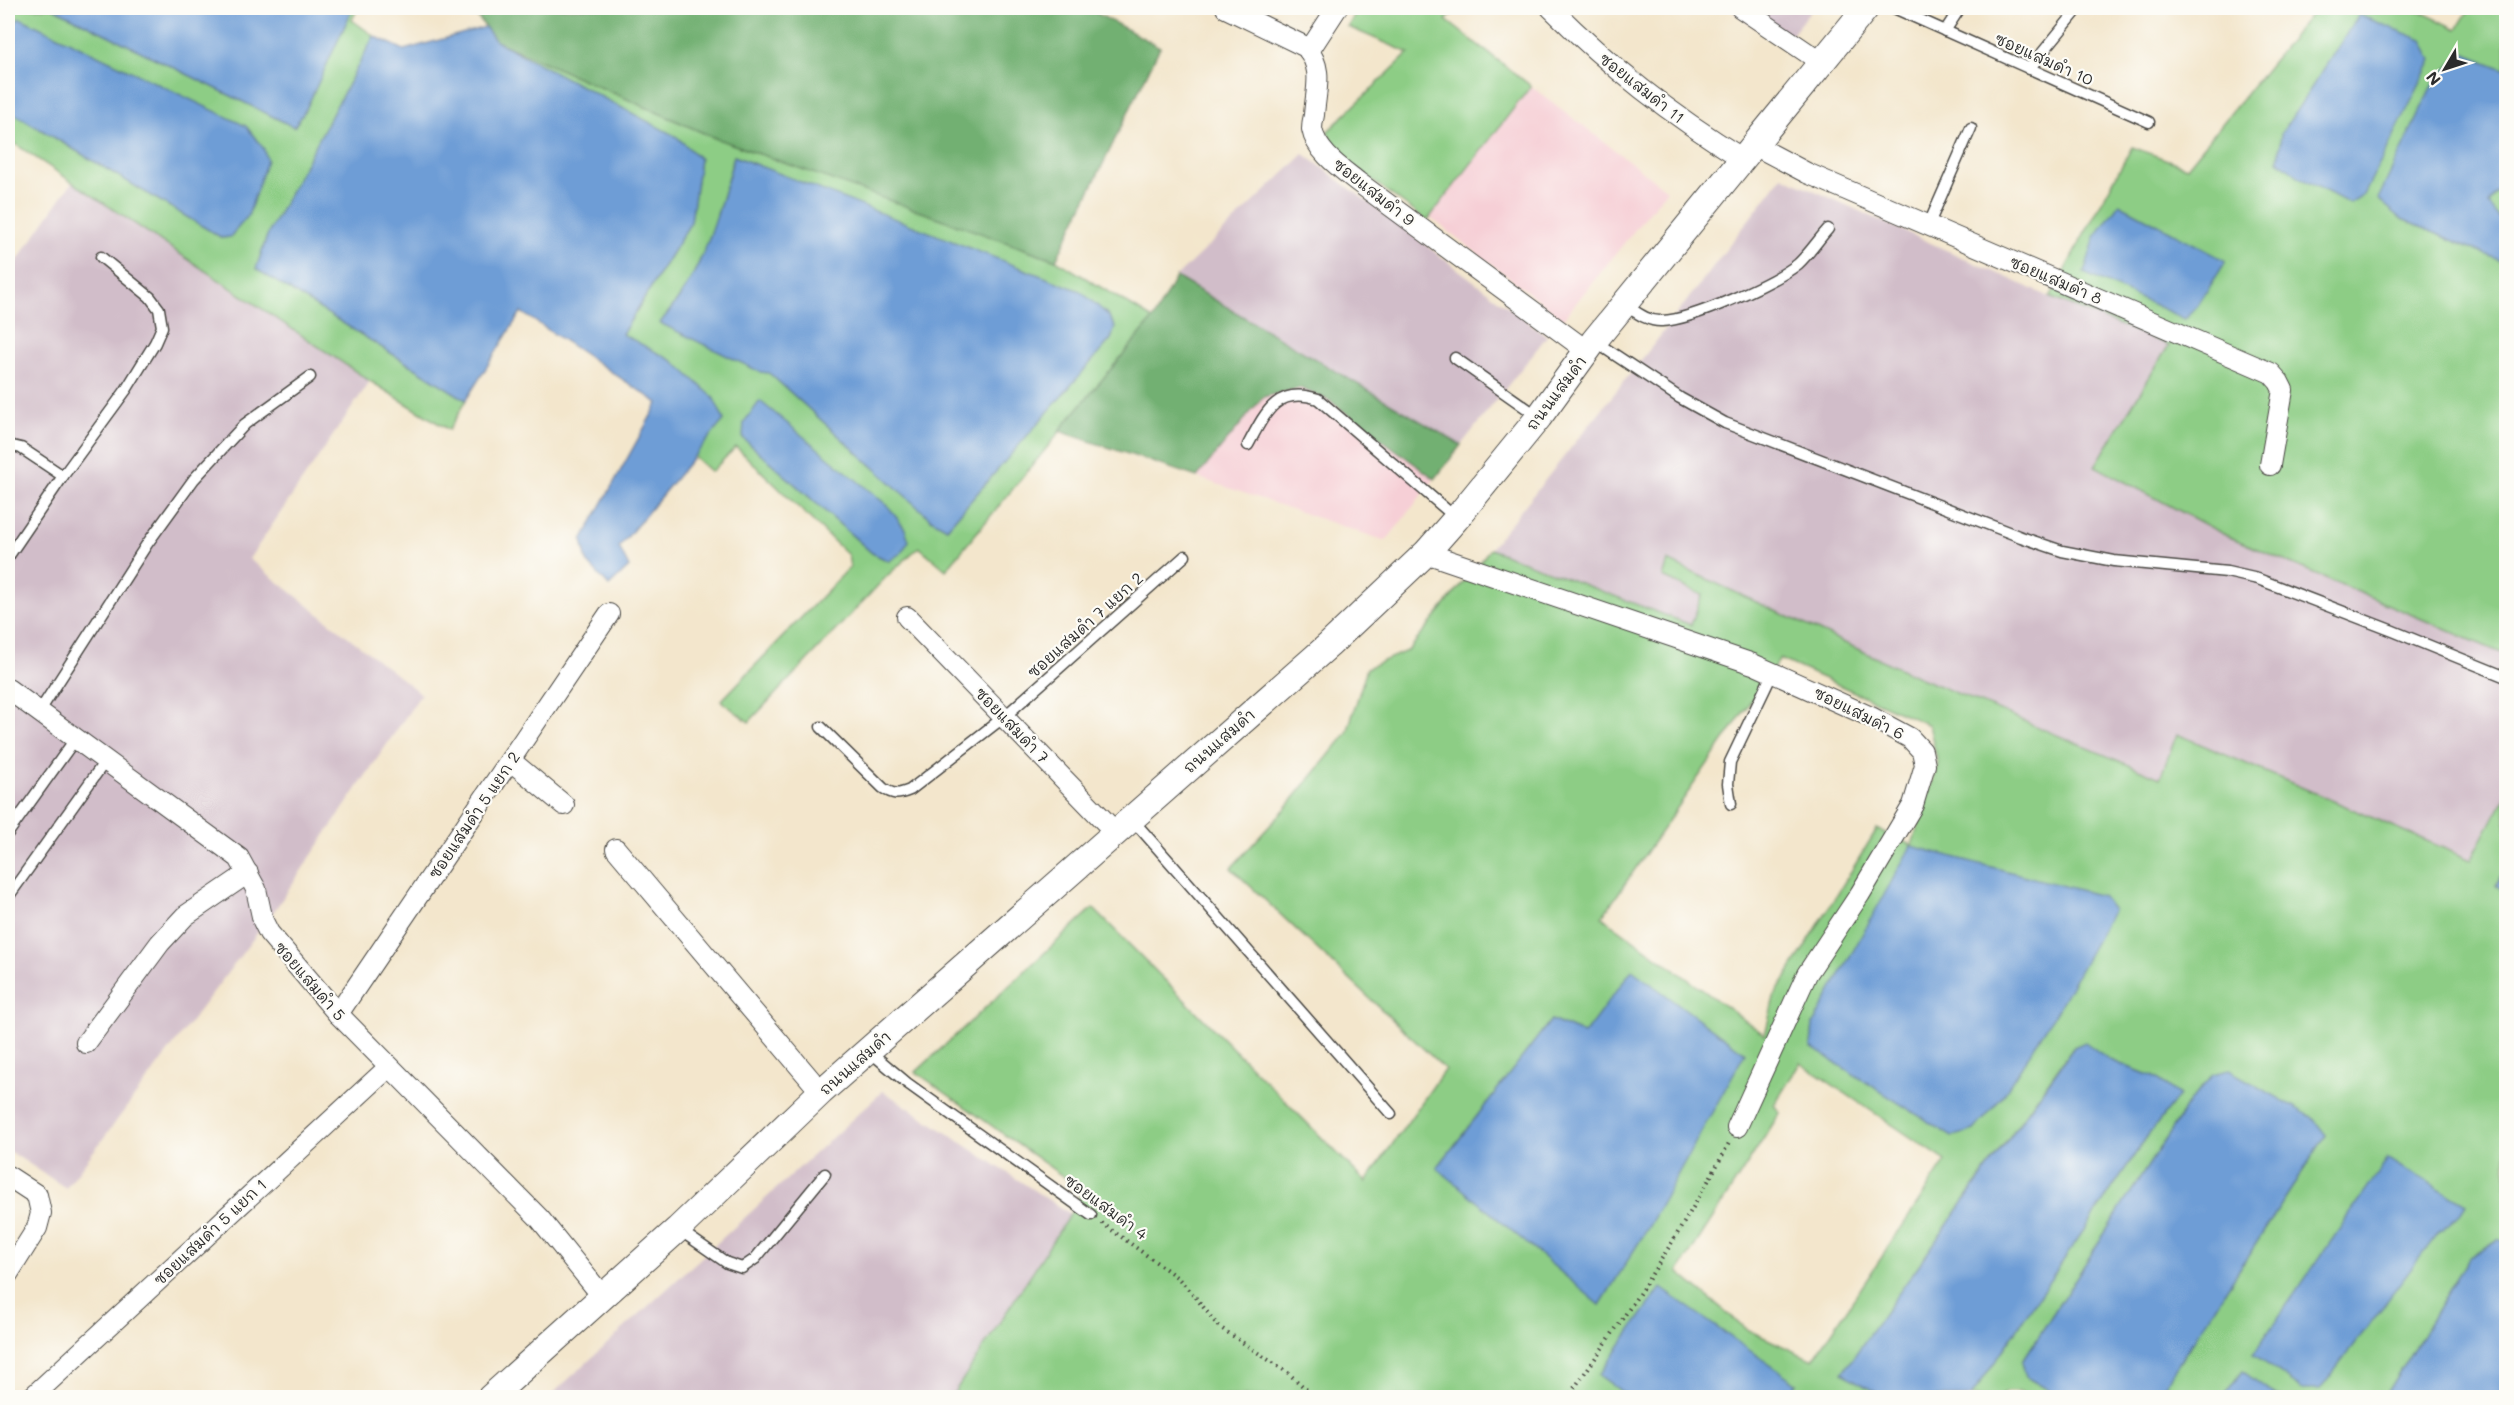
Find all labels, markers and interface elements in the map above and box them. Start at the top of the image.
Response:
street label: ซอยแสมดำ 10 [1992,27,2097,90]
north arrow [2415,39,2475,99]
street label: ซอยแสมดำ 11 [1595,48,1689,128]
text: N [2421,67,2445,90]
street label: ซอยแสมดำ 9 [1329,153,1419,230]
street label: ซอยแสมดำ 8 [2007,251,2106,309]
street label: ถนนแสมดำ [1521,351,1591,434]
street label: ซอยแสมดำ 7 แยก 2 [1022,567,1147,682]
street label: ซอยแสมดำ 7 [971,682,1054,767]
street label: ซอยแสมดำ 6 [1810,682,1908,744]
street label: ถนนแสมดำ [1178,704,1259,778]
street label: ซอยแสมดำ 5 แยก 2 [423,747,524,882]
street label: ซอยแสมดำ 5 [270,937,350,1025]
street label: ถนนแสมดำ [814,1026,895,1100]
street label: ซอยแสมดำ 4 [1060,1169,1153,1244]
street label: ซอยแสมดำ 5 แยก 1 [149,1174,271,1290]

